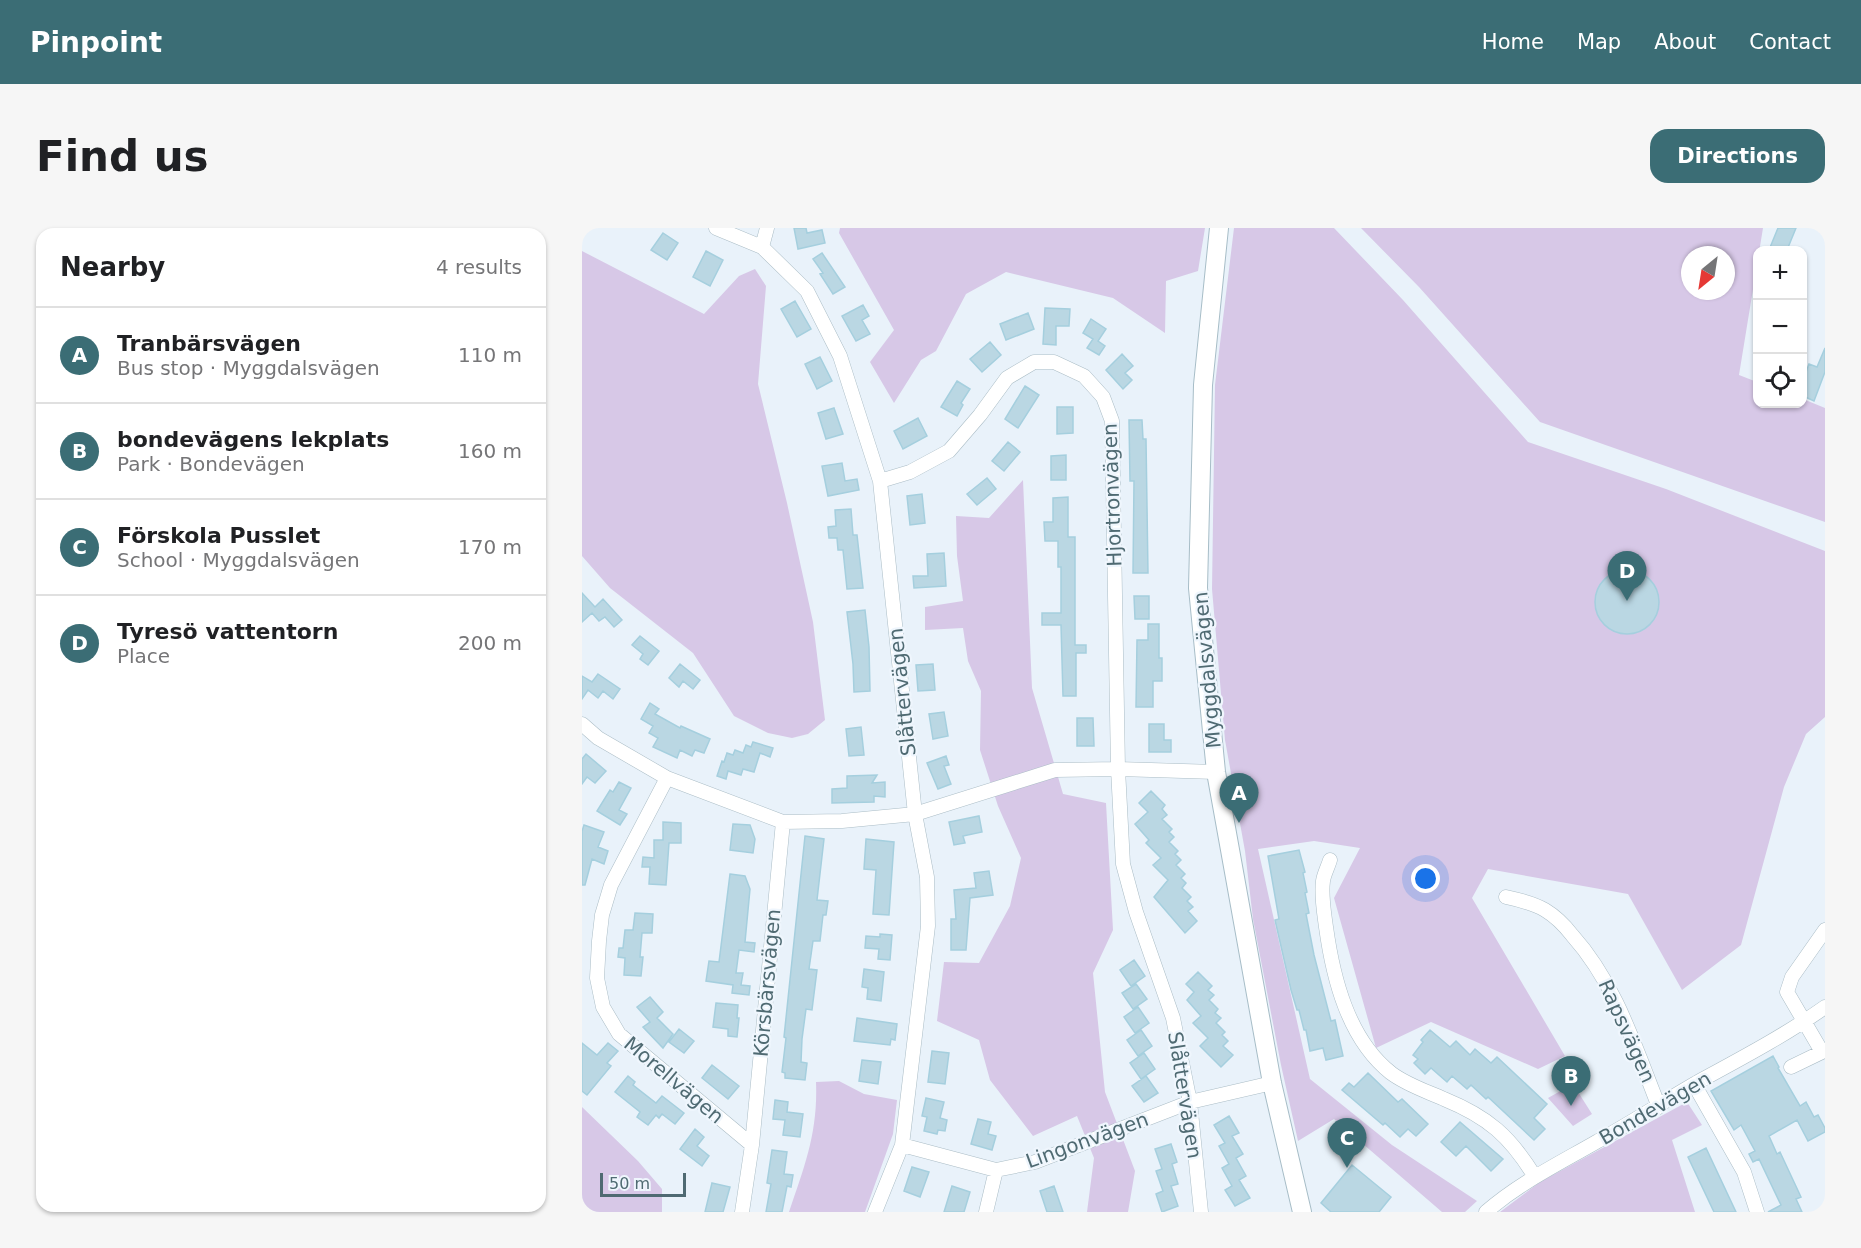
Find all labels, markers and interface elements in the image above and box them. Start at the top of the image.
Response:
text: Pinpoint [30,26,162,59]
text: Home [1482,30,1544,54]
text: Map [1577,30,1621,54]
text: About [1654,30,1716,54]
text: Contact [1749,30,1831,54]
button: Directions [1650,129,1825,183]
text: Find us [36,132,209,181]
north arrow [1681,246,1735,300]
map controls [1753,246,1807,408]
button: + [1753,246,1807,300]
text: Nearby [60,252,165,282]
text: 4 results [436,255,522,279]
button: − [1753,300,1807,354]
text: Tranbärsvägen [117,331,301,356]
text: A [72,343,87,367]
text: 110 m [458,343,522,367]
button: locate [1753,354,1807,408]
text: Bus stop · Myggdalsvägen [117,356,380,380]
street label: Hjortronvägen [1098,423,1126,567]
text: bondevägens lekplats [117,427,389,452]
text: B [72,439,87,463]
text: 160 m [458,439,522,463]
text: Park · Bondevägen [117,452,305,476]
text: Förskola Pusslet [117,523,320,548]
text: C [72,535,87,559]
text: 170 m [458,535,522,559]
text: School · Myggdalsvägen [117,548,360,572]
pin: D [1608,552,1646,601]
street label: Myggdalsvägen [1188,591,1226,749]
text: Tyresö vattentorn [117,619,338,644]
street label: Slåttervägen [883,627,921,757]
text: D [71,631,88,655]
text: 200 m [458,631,522,655]
text: Place [117,644,170,668]
pin: A [1220,774,1258,823]
your location [1411,864,1440,893]
street label: Körsbärsvägen [749,908,785,1058]
street label: Rapsvägen [1594,976,1660,1086]
street label: Slåttervägen [1163,1030,1207,1160]
street label: Morellvägen [619,1031,729,1129]
pin: B [1552,1056,1590,1106]
street label: Bondevägen [1595,1066,1715,1150]
street label: Lingonvägen [1022,1107,1152,1173]
pin: C [1328,1118,1366,1168]
scale bar [600,1170,686,1198]
text: 50 m [609,1174,650,1193]

